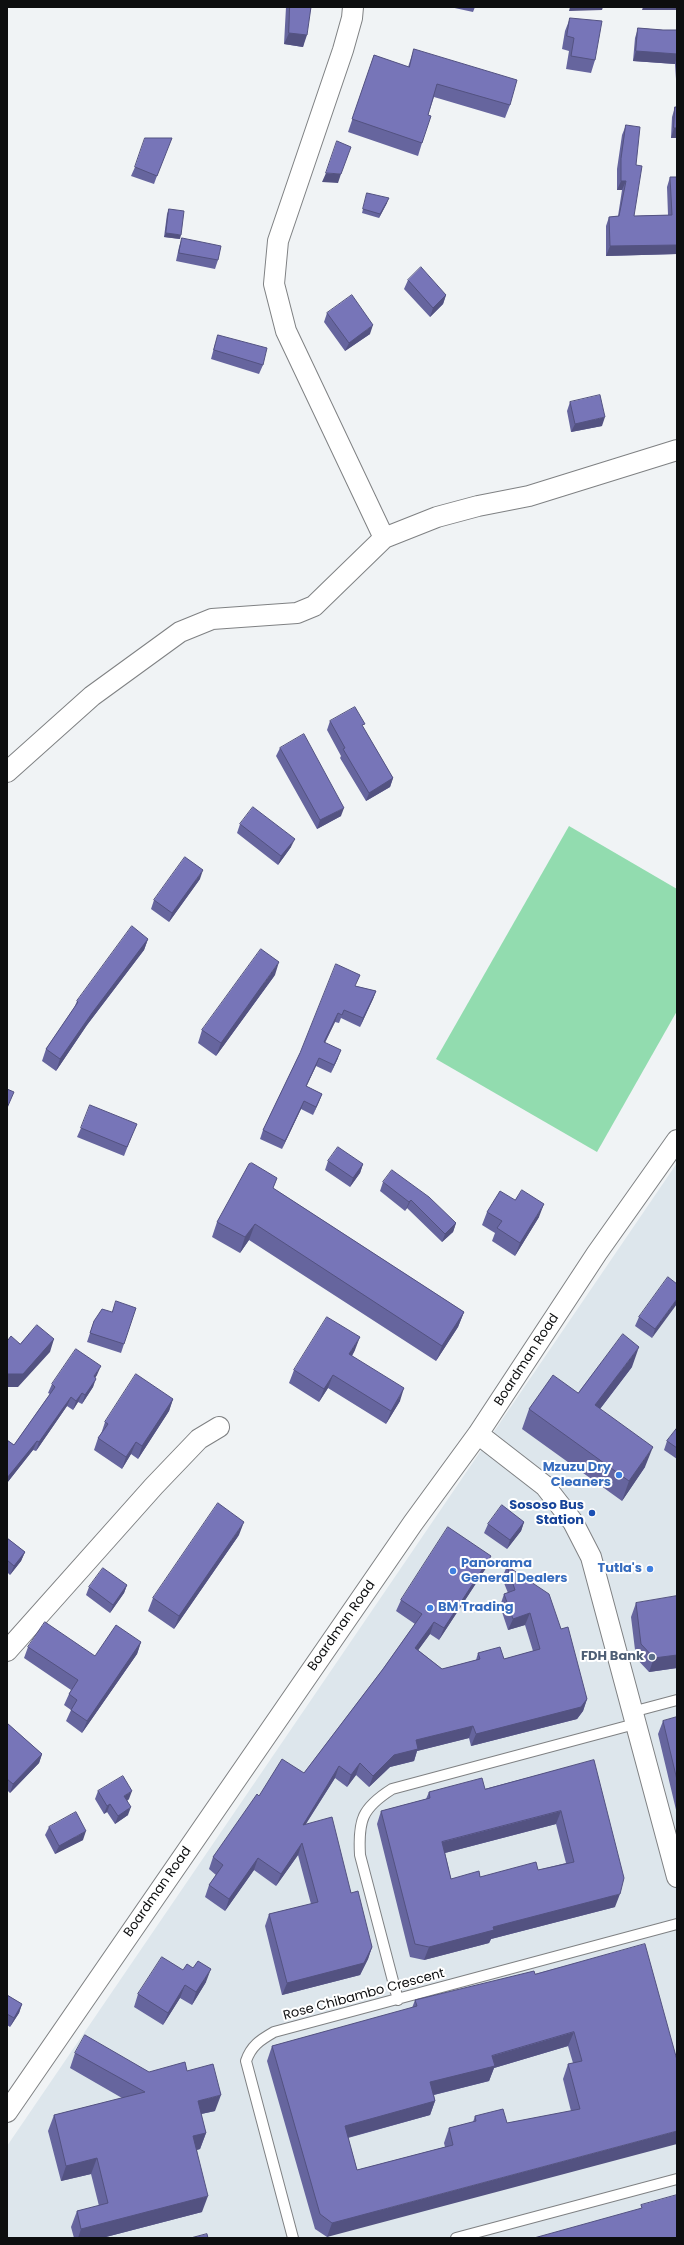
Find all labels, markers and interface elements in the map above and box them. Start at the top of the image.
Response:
street label: Boardman Road [491,1311,563,1409]
place label: Mzuzu Dry Cleaners [543,1460,611,1491]
marker: Mzuzu Dry Cleaners [614,1470,624,1480]
place label: Sososo Bus Station [509,1498,584,1529]
marker: Sososo Bus Station [587,1508,597,1518]
place label: Panorama General Dealers [461,1556,568,1587]
place label: Tutla's [597,1561,642,1577]
marker: Tutla's [645,1564,655,1574]
marker: Panorama General Dealers [448,1566,458,1576]
street label: Boardman Road [305,1578,379,1674]
place label: BM Trading [438,1600,514,1616]
marker: BM Trading [425,1603,435,1613]
place label: FDH Bank [581,1649,644,1665]
marker: FDH Bank [647,1652,657,1662]
street label: Boardman Road [121,1844,195,1940]
street label: Rose Chibambo Crescent [282,1966,446,2024]

